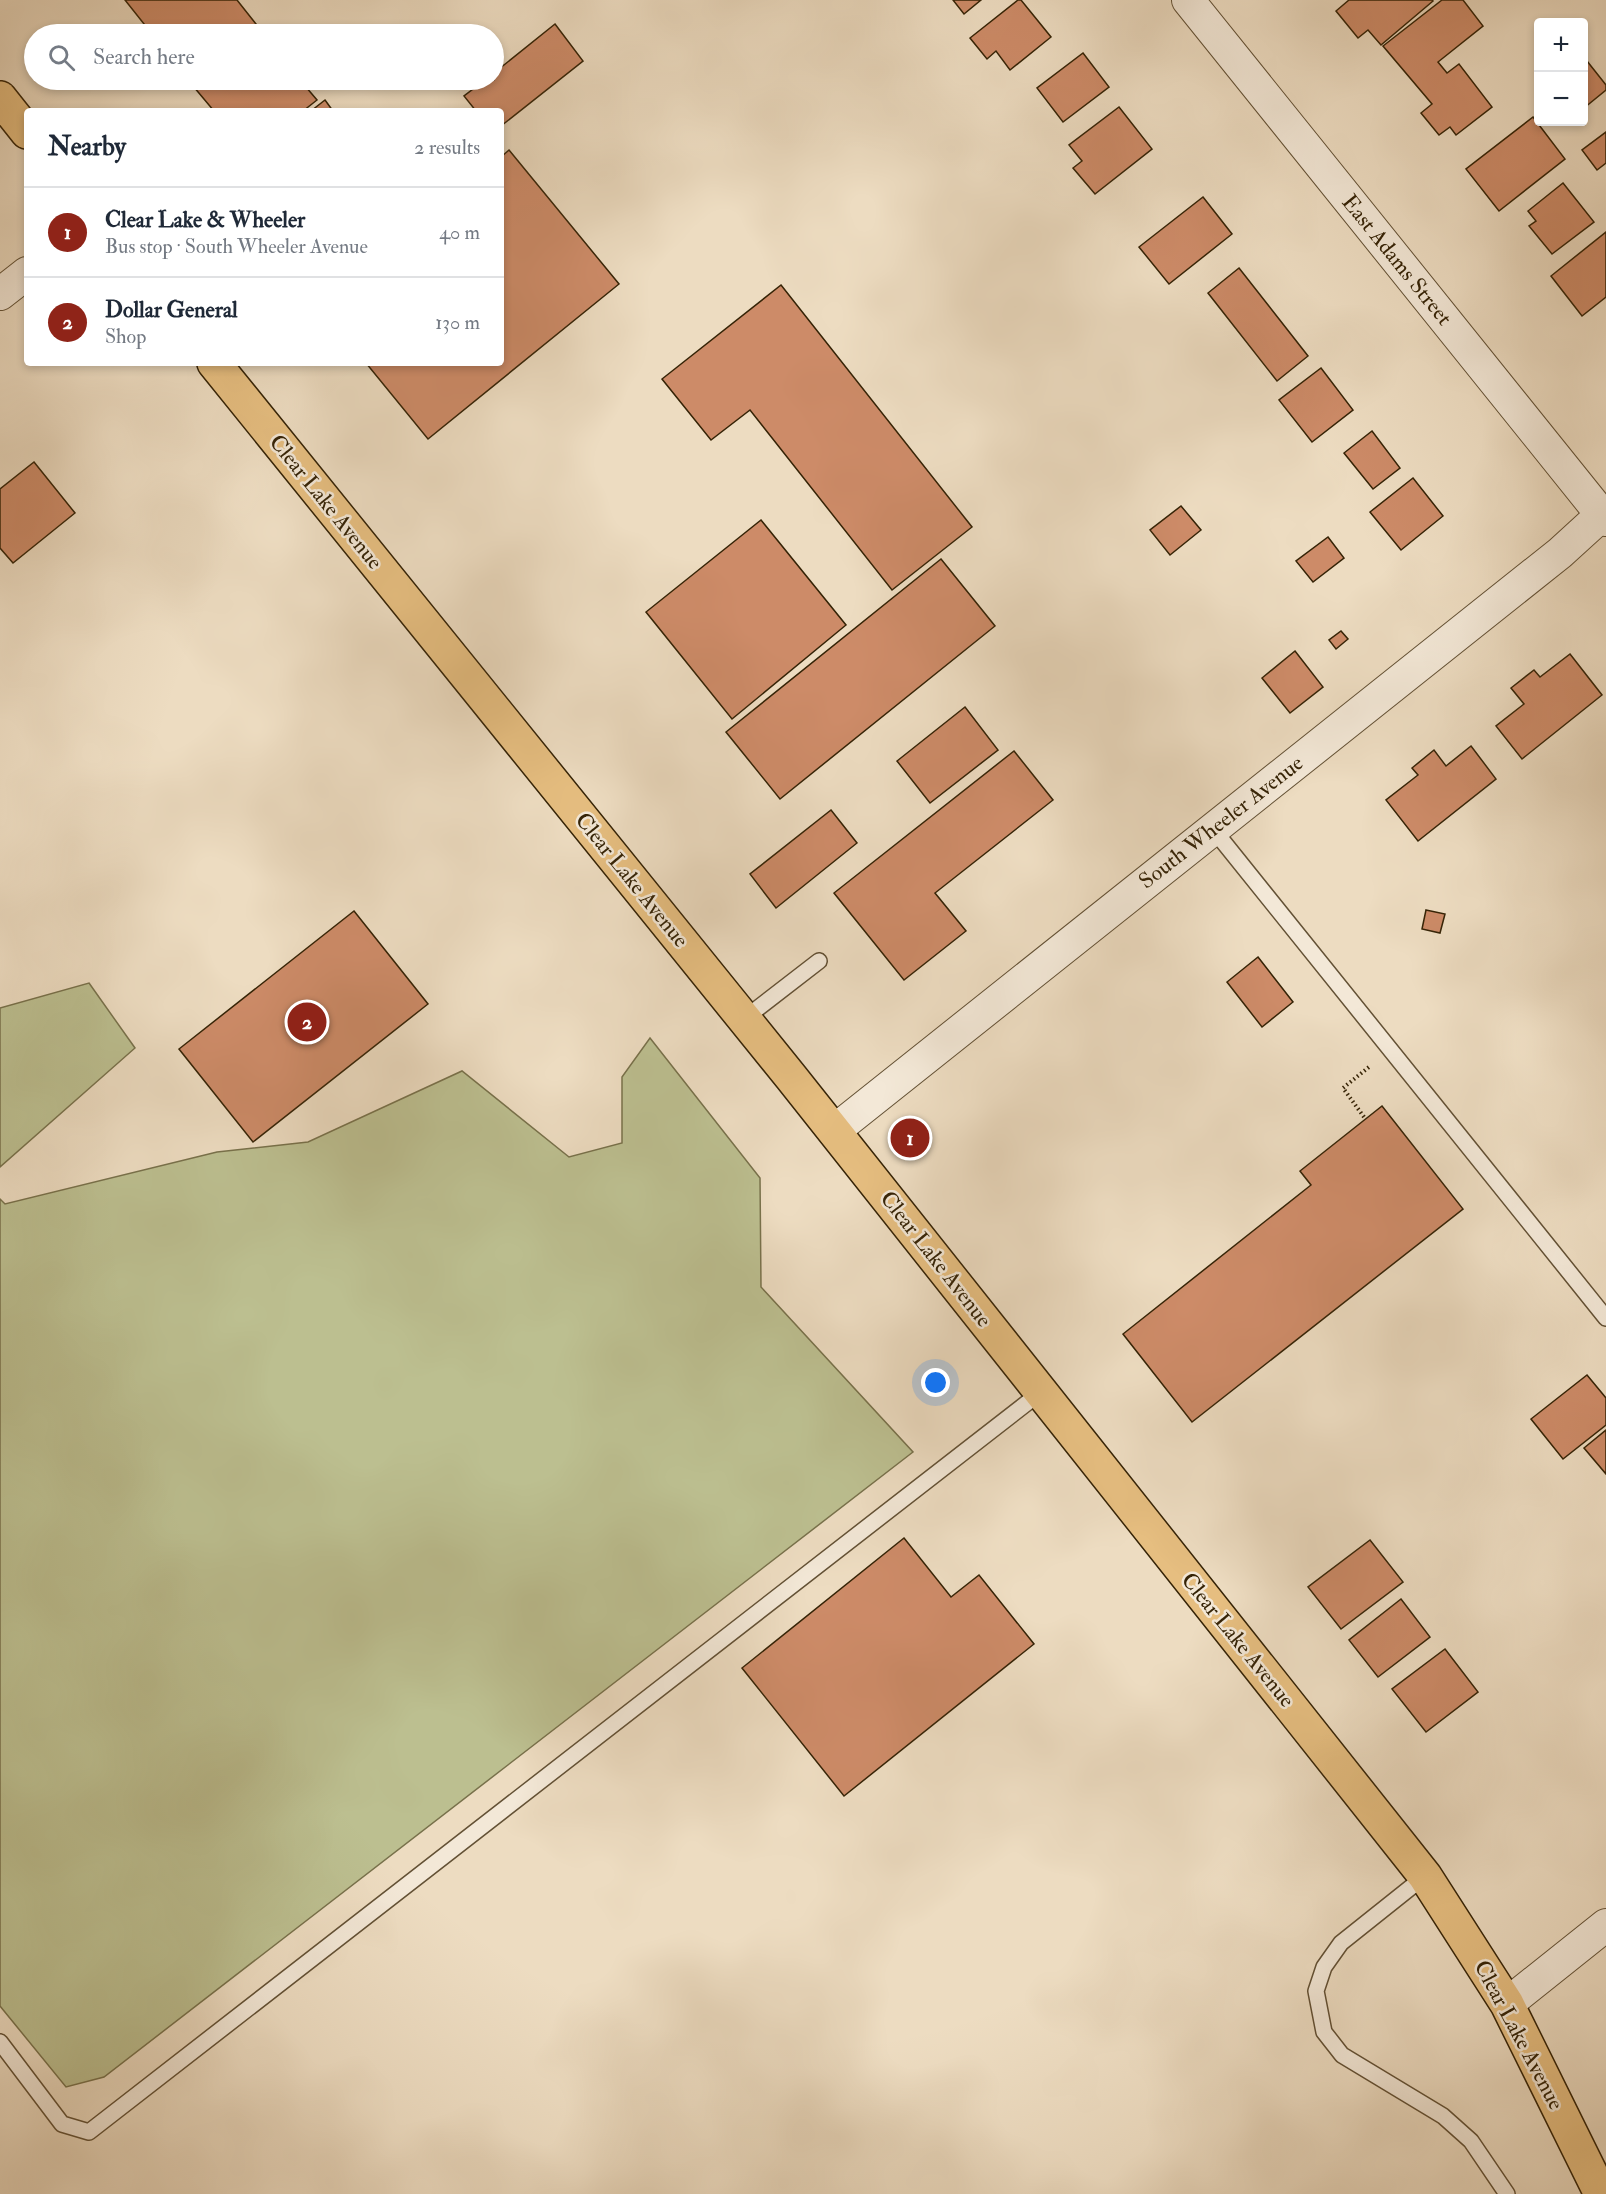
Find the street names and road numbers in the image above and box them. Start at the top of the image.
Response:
street label: East Adams Street [1336,189,1458,331]
street label: Clear Lake Avenue [263,429,389,575]
street label: South Wheeler Avenue [1133,749,1309,895]
street label: Clear Lake Avenue [569,807,695,953]
street label: Clear Lake Avenue [874,1185,998,1333]
street label: Clear Lake Avenue [1175,1567,1301,1713]
street label: Clear Lake Avenue [1468,1955,1570,2115]

